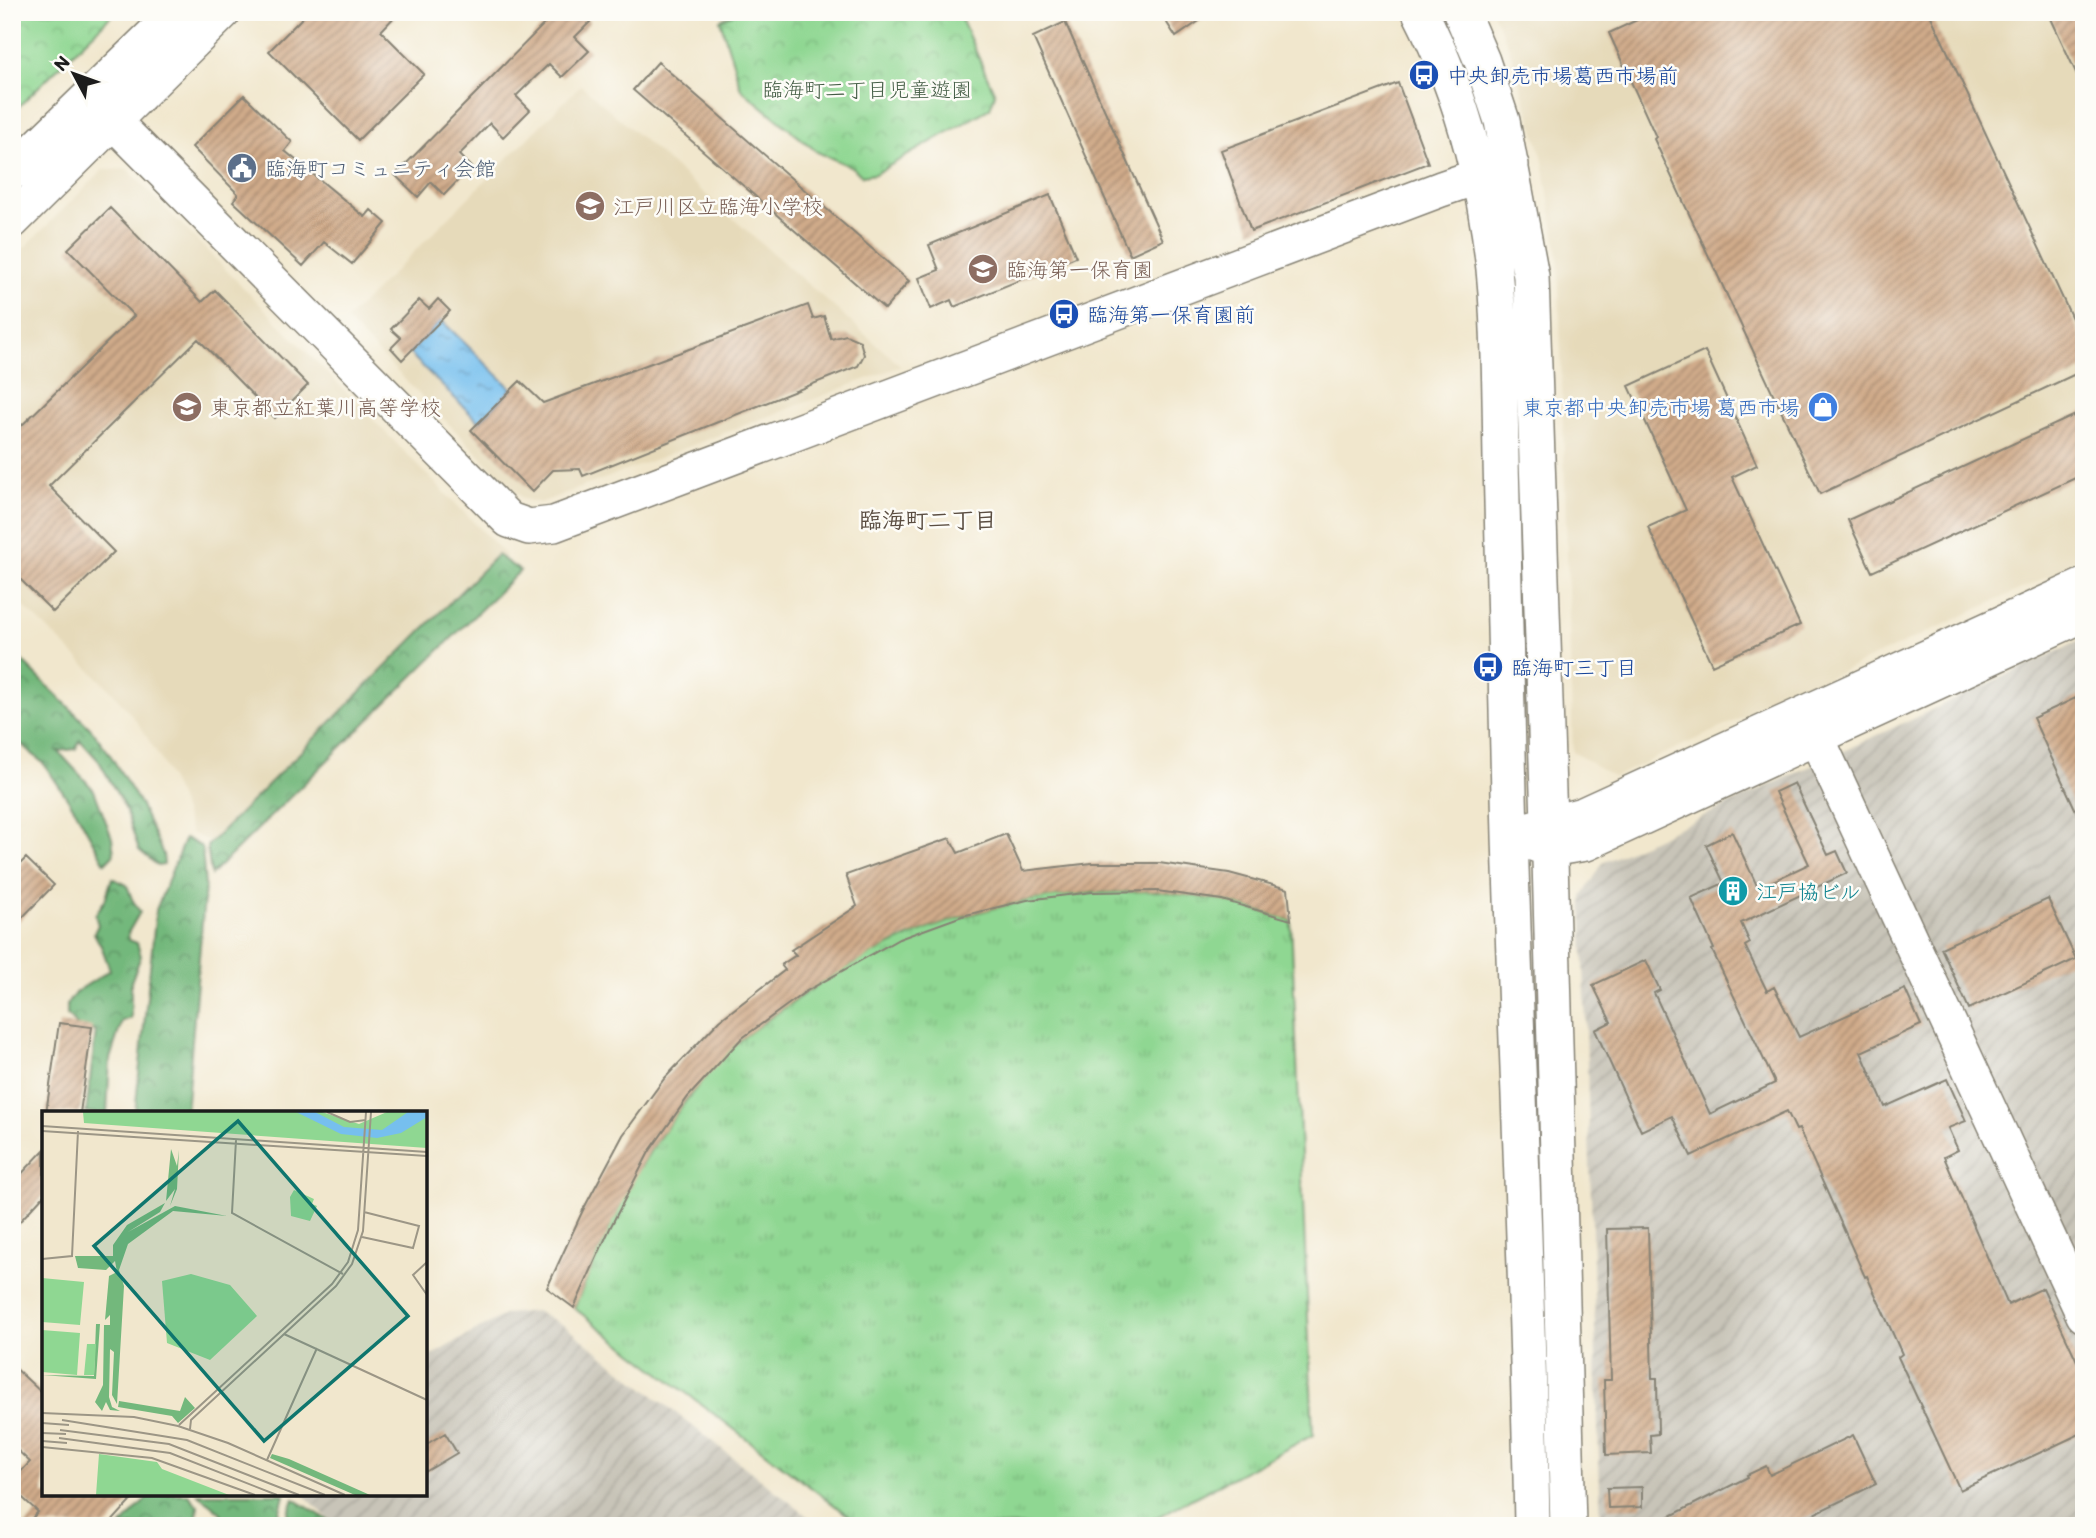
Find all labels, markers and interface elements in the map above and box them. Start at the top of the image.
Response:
north arrow [38,38,108,108]
text: N [49,51,74,76]
bus stop icon: 中央卸売市場葛西市場前 [1407,58,1441,92]
place label: 中央卸売市場葛西市場前 [1447,63,1678,88]
park label: 臨海町二丁目児童遊園 [762,77,972,102]
public building icon: 臨海町コミュニティ会館 [225,151,259,185]
place label: 臨海町コミュニティ会館 [265,156,496,181]
school or university icon: 江戸川区立臨海小学校 [573,189,607,223]
place label: 江戸川区立臨海小学校 [613,194,823,219]
school or university icon: 臨海第一保育園 [966,252,1000,286]
place label: 臨海第一保育園 [1006,257,1153,282]
bus stop icon: 臨海第一保育園前 [1047,297,1081,331]
place label: 臨海第一保育園前 [1087,302,1255,327]
school or university icon: 東京都立紅葉川高等学校 [170,390,204,424]
shop icon: 東京都中央卸売市場 葛西市場 [1806,390,1840,424]
place label: 東京都立紅葉川高等学校 [210,395,441,420]
place label: 東京都中央卸売市場 葛西市場 [1522,395,1800,420]
district label: 臨海町二丁目 [859,506,997,534]
bus stop icon: 臨海町三丁目 [1471,650,1505,684]
place label: 臨海町三丁目 [1511,655,1637,680]
building icon: 江戸協ビル [1716,874,1750,908]
place label: 江戸協ビル [1756,879,1861,904]
inset map [42,1111,427,1496]

